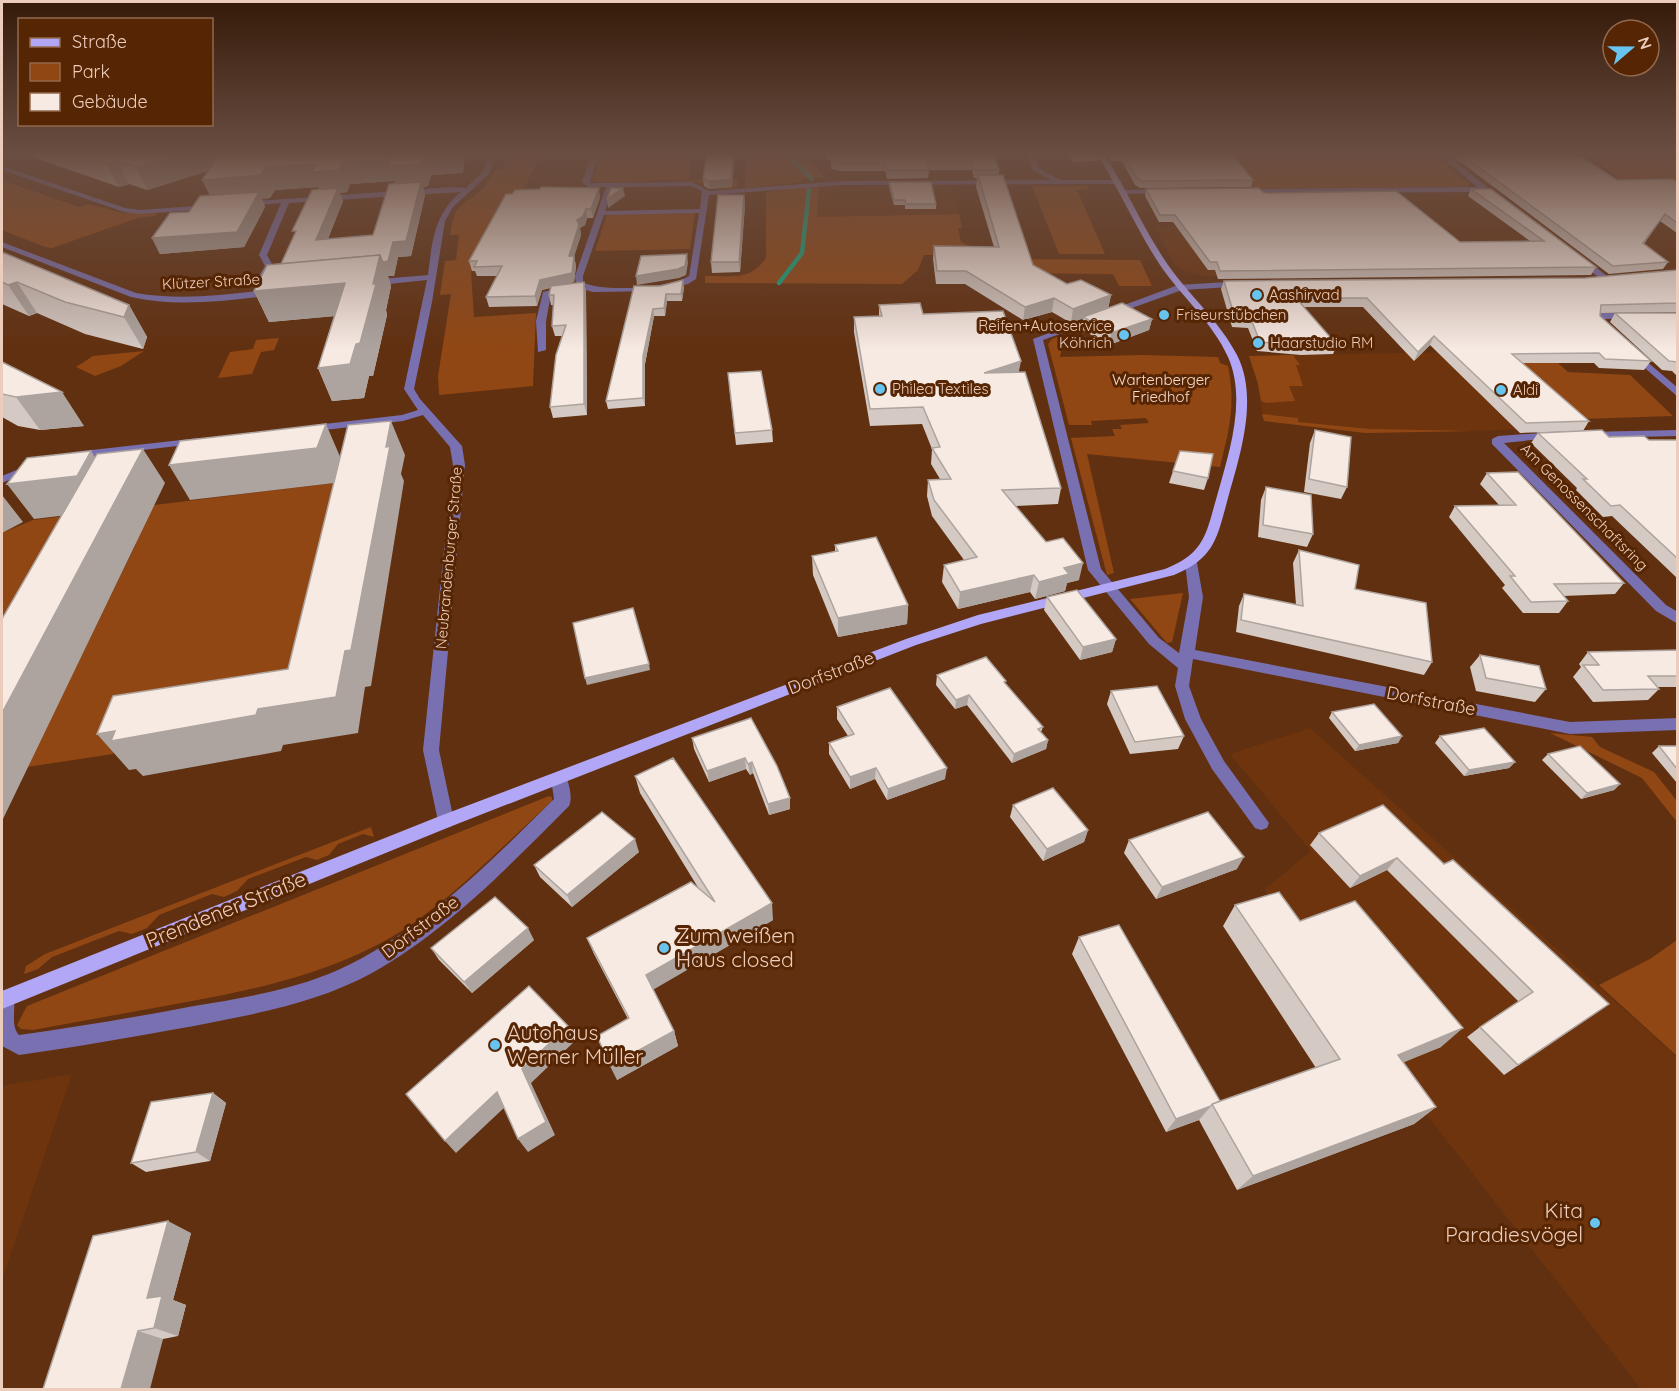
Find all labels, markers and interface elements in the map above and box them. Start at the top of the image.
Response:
legend [18,18,213,126]
north arrow [1601,18,1661,78]
text: Straße [72,30,127,53]
text: N [1634,34,1657,52]
text: Park [72,60,110,83]
text: Gebäude [72,90,148,113]
street label: Klützer Straße [161,269,261,294]
place label: Aashirvad [1269,285,1339,304]
marker: Aashirvad [1250,288,1264,302]
place label: Friseurstübchen [1176,305,1286,324]
marker: Friseurstübchen [1157,308,1171,322]
place label: Reifen+Autoservice Köhrich [978,316,1112,352]
marker: Reifen+Autoservice Köhrich [1117,328,1131,342]
place label: Haarstudio RM [1270,333,1373,352]
marker: Haarstudio RM [1251,336,1265,350]
park label: Wartenberger Friedhof [1112,370,1210,406]
place label: Philea Textiles [892,379,988,398]
place label: Aldi [1513,380,1538,399]
marker: Philea Textiles [873,382,887,396]
marker: Aldi [1494,383,1508,397]
street label: Am Genossenschaftsring [1517,439,1652,574]
street label: Neubrandenburger Straße [431,466,466,650]
street label: Dorfstraße [784,646,877,700]
street label: Dorfstraße [1384,681,1478,720]
street label: Prendener Straße [142,865,310,953]
street label: Dorfstraße [377,890,463,963]
place label: Zum weißen Haus closed [676,922,795,972]
marker: Zum weißen Haus closed [657,941,671,955]
place label: Autohaus Werner Müller [507,1019,643,1069]
marker: Autohaus Werner Müller [488,1038,502,1052]
place label: Kita Paradiesvögel [1445,1197,1583,1247]
marker: Kita Paradiesvögel [1588,1216,1602,1230]

